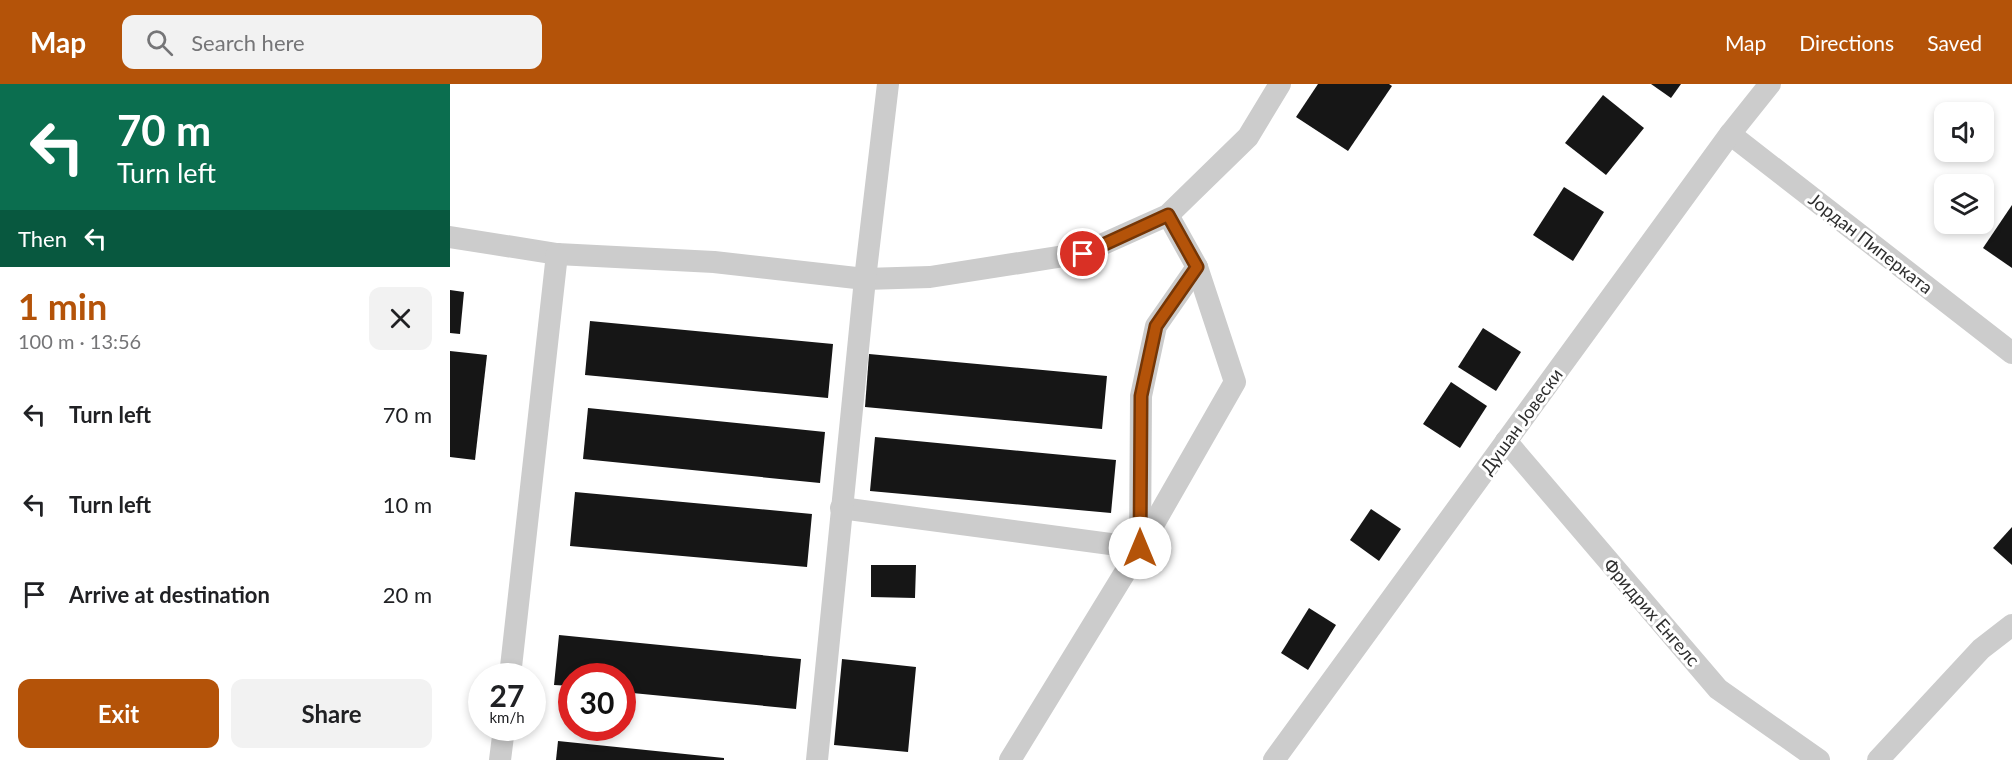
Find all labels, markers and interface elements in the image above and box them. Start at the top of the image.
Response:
search box [122,15,542,69]
text: Map [30,25,86,59]
icon: search [143,26,176,59]
text: Search here [191,29,305,56]
text: Map [1725,30,1766,55]
text: Directions [1799,30,1894,55]
text: Saved [1927,30,1982,55]
map controls [1934,102,1994,234]
button: sound [1934,102,1994,162]
text: 70 m [117,105,211,155]
icon: left [18,108,96,186]
text: Turn left [117,156,216,189]
button: layers [1934,174,1994,234]
street label: Јордан Пиперката [1805,188,1937,298]
icon: left [79,222,112,255]
text: Then [18,225,67,252]
pin [1057,228,1108,279]
icon: arrive [1066,237,1099,270]
text: 1 min [18,284,107,328]
button: close [369,287,432,350]
text: 100 m · 13:56 [18,329,141,353]
street label: Душан Јовески [1475,364,1567,478]
icon: left [18,398,51,431]
text: Turn left [69,401,151,428]
text: 70 m [383,401,432,428]
icon: left [18,488,51,521]
text: Turn left [69,491,151,518]
text: 10 m [383,491,432,518]
position arrow [1108,516,1172,580]
street label: Фридрих Енгелс [1599,554,1705,671]
icon: arrive [18,578,51,611]
text: Arrive at destination [69,581,270,608]
text: 20 m [383,581,432,608]
speed limit sign: 30 [558,663,636,741]
text: 27 [490,677,524,713]
button: Exit [18,679,219,748]
button: Share [231,679,432,748]
text: km/h [489,708,525,726]

